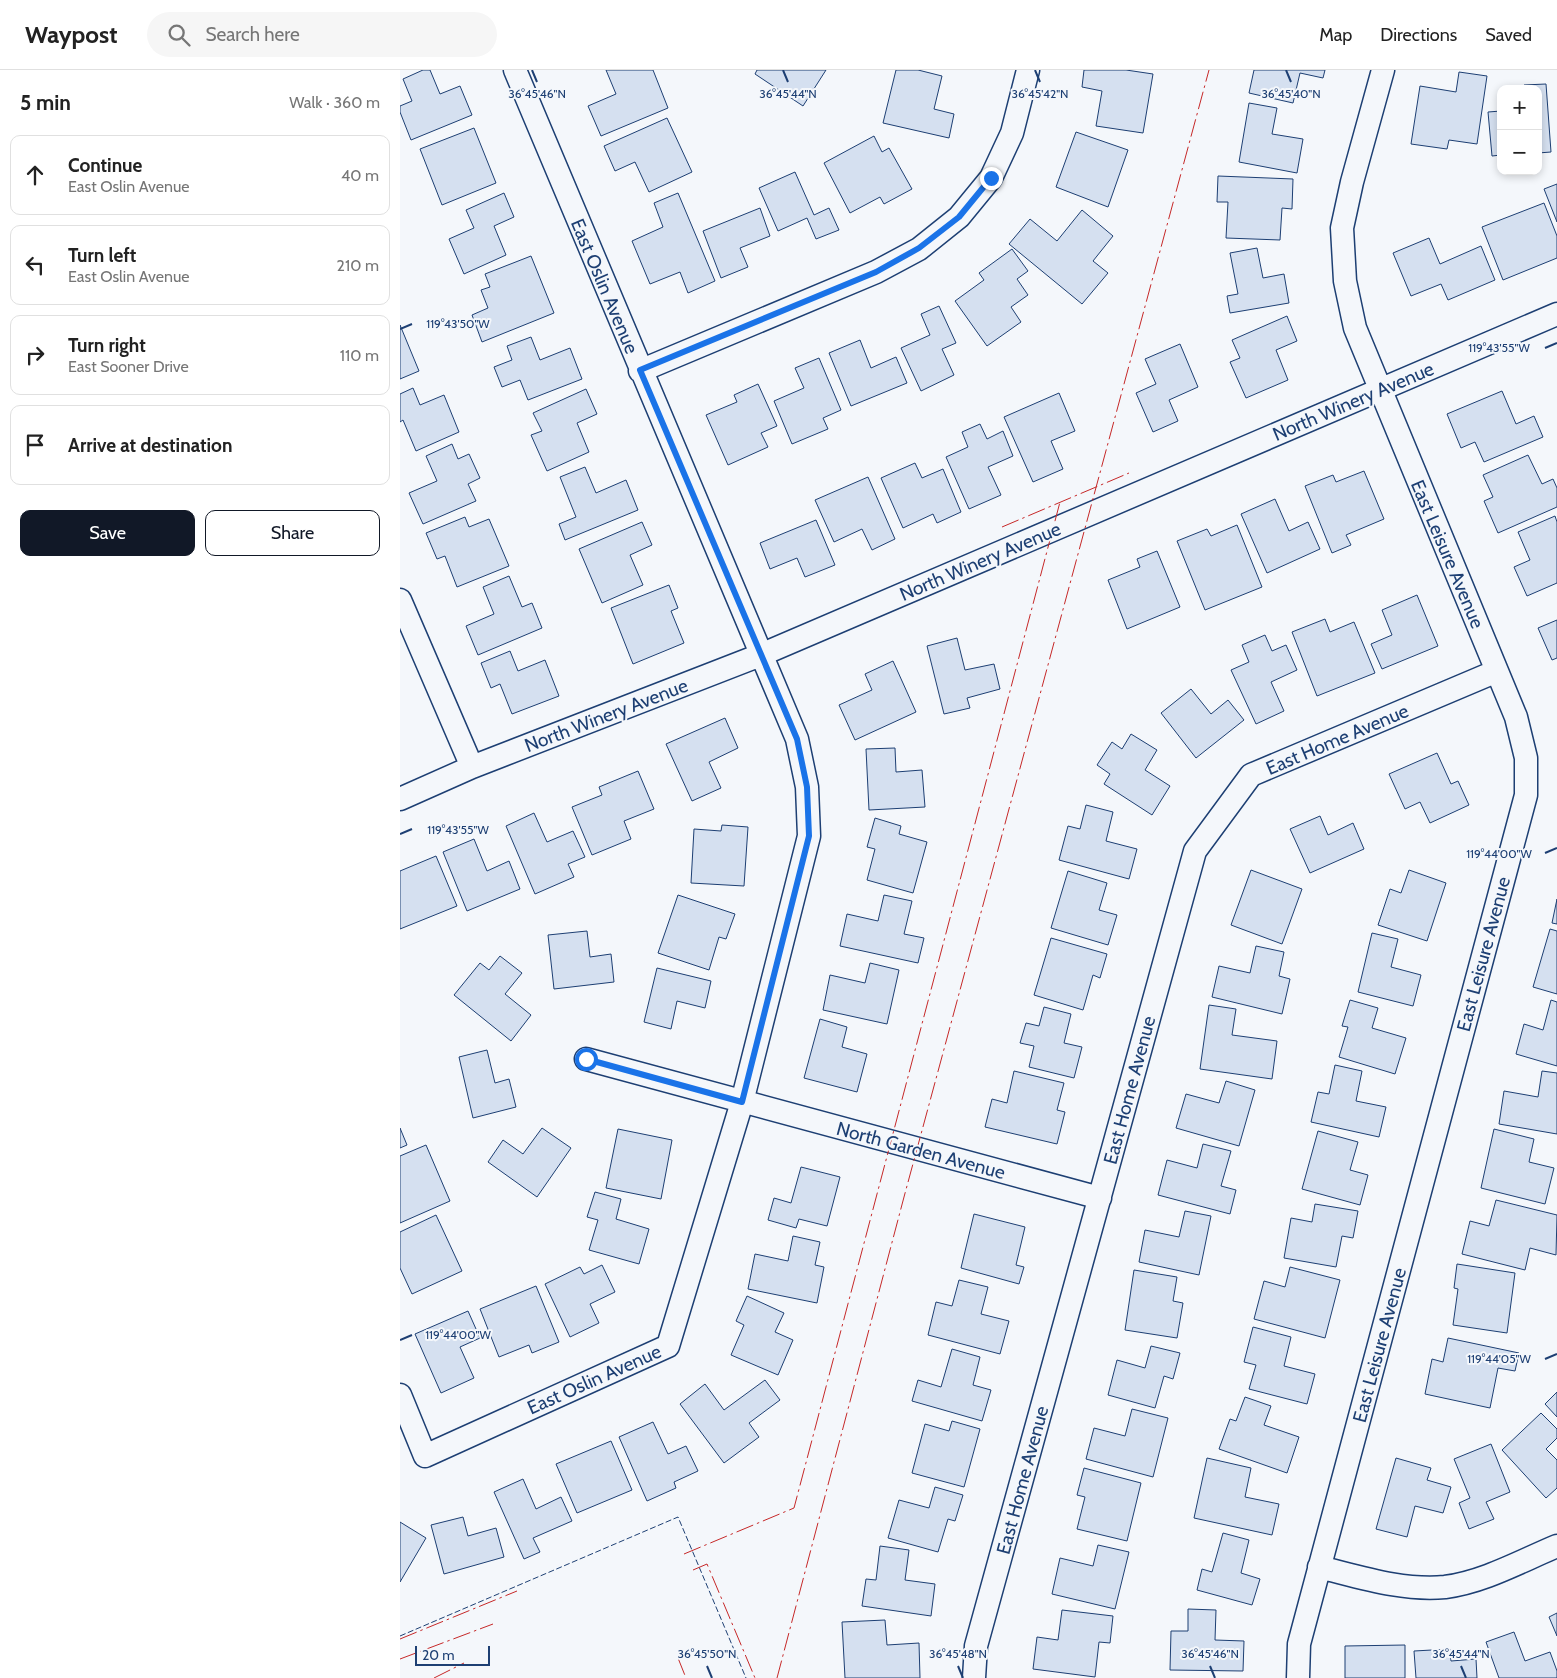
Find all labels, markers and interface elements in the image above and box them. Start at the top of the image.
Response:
search box [147,12,497,57]
text: Waypost [25,20,117,49]
icon: search [165,21,193,49]
text: Search here [205,23,300,46]
text: Map [1319,24,1352,46]
text: Directions [1380,24,1457,46]
text: Saved [1485,24,1532,46]
map controls [1497,85,1542,175]
button: + [1497,85,1542,130]
text: 36°45'46"N [508,86,566,101]
text: 36°45'44"N [759,86,817,101]
text: 36°45'42"N [1011,86,1069,101]
text: 36°45'40"N [1261,86,1321,101]
text: 5 min [20,90,71,115]
text: Walk · 360 m [289,93,380,112]
button: − [1497,130,1542,175]
text: Continue [68,154,142,177]
icon: ahead [21,161,49,189]
text: 40 m [341,166,379,185]
route end [980,167,1003,190]
text: East Oslin Avenue [68,177,189,196]
street label: East Oslin Avenue [566,215,643,357]
text: Turn left [68,244,136,267]
icon: left [21,251,49,279]
text: 210 m [337,256,379,275]
text: East Oslin Avenue [68,267,189,286]
text: 119°43'50"W [426,316,490,331]
text: Turn right [68,334,146,357]
text: 119°43'55"W [1468,340,1530,355]
icon: right [21,341,49,369]
text: 110 m [340,346,379,365]
text: East Sooner Drive [68,357,189,376]
street label: North Winery Avenue [1269,357,1438,446]
icon: arrive [21,431,49,459]
text: Arrive at destination [68,434,232,457]
street label: East Leisure Avenue [1406,476,1489,632]
button: Save [20,510,195,556]
button: Share [205,510,380,556]
street label: North Winery Avenue [896,517,1065,606]
street label: North Winery Avenue [521,674,691,757]
street label: East Home Avenue [1262,699,1412,780]
text: 119°43'55"W [427,822,489,837]
text: 119°44'00"W [1466,846,1532,861]
street label: East Leisure Avenue [1452,874,1515,1034]
street label: East Home Avenue [1099,1013,1160,1167]
route start [575,1048,598,1071]
street label: North Garden Avenue [834,1117,1008,1184]
street label: East Leisure Avenue [1348,1265,1411,1425]
text: 119°44'00"W [425,1327,491,1342]
street label: East Oslin Avenue [524,1340,665,1419]
text: 119°44'05"W [1467,1351,1531,1366]
street label: East Home Avenue [992,1403,1053,1557]
scale bar [415,1643,490,1666]
text: 20 m [422,1646,455,1664]
text: 36°45'50"N [677,1646,737,1661]
text: 36°45'48"N [929,1646,987,1661]
text: 36°45'46"N [1181,1646,1239,1661]
text: 36°45'44"N [1432,1646,1490,1661]

